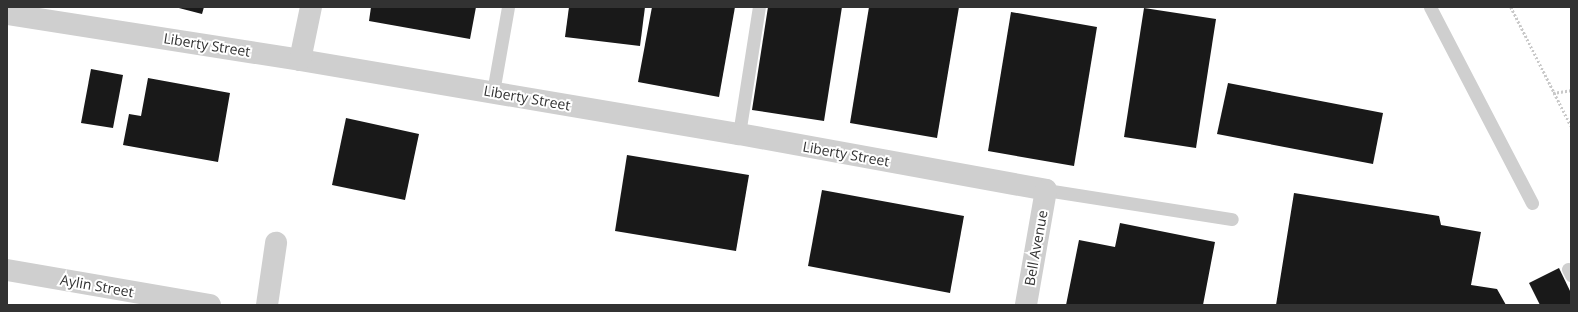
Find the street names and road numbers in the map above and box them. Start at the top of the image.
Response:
street label: Liberty Street [162,30,252,60]
street label: Liberty Street [482,82,572,114]
street label: Liberty Street [801,138,891,170]
street label: Bell Avenue [1021,209,1051,287]
street label: Aylin Street [59,271,135,301]

